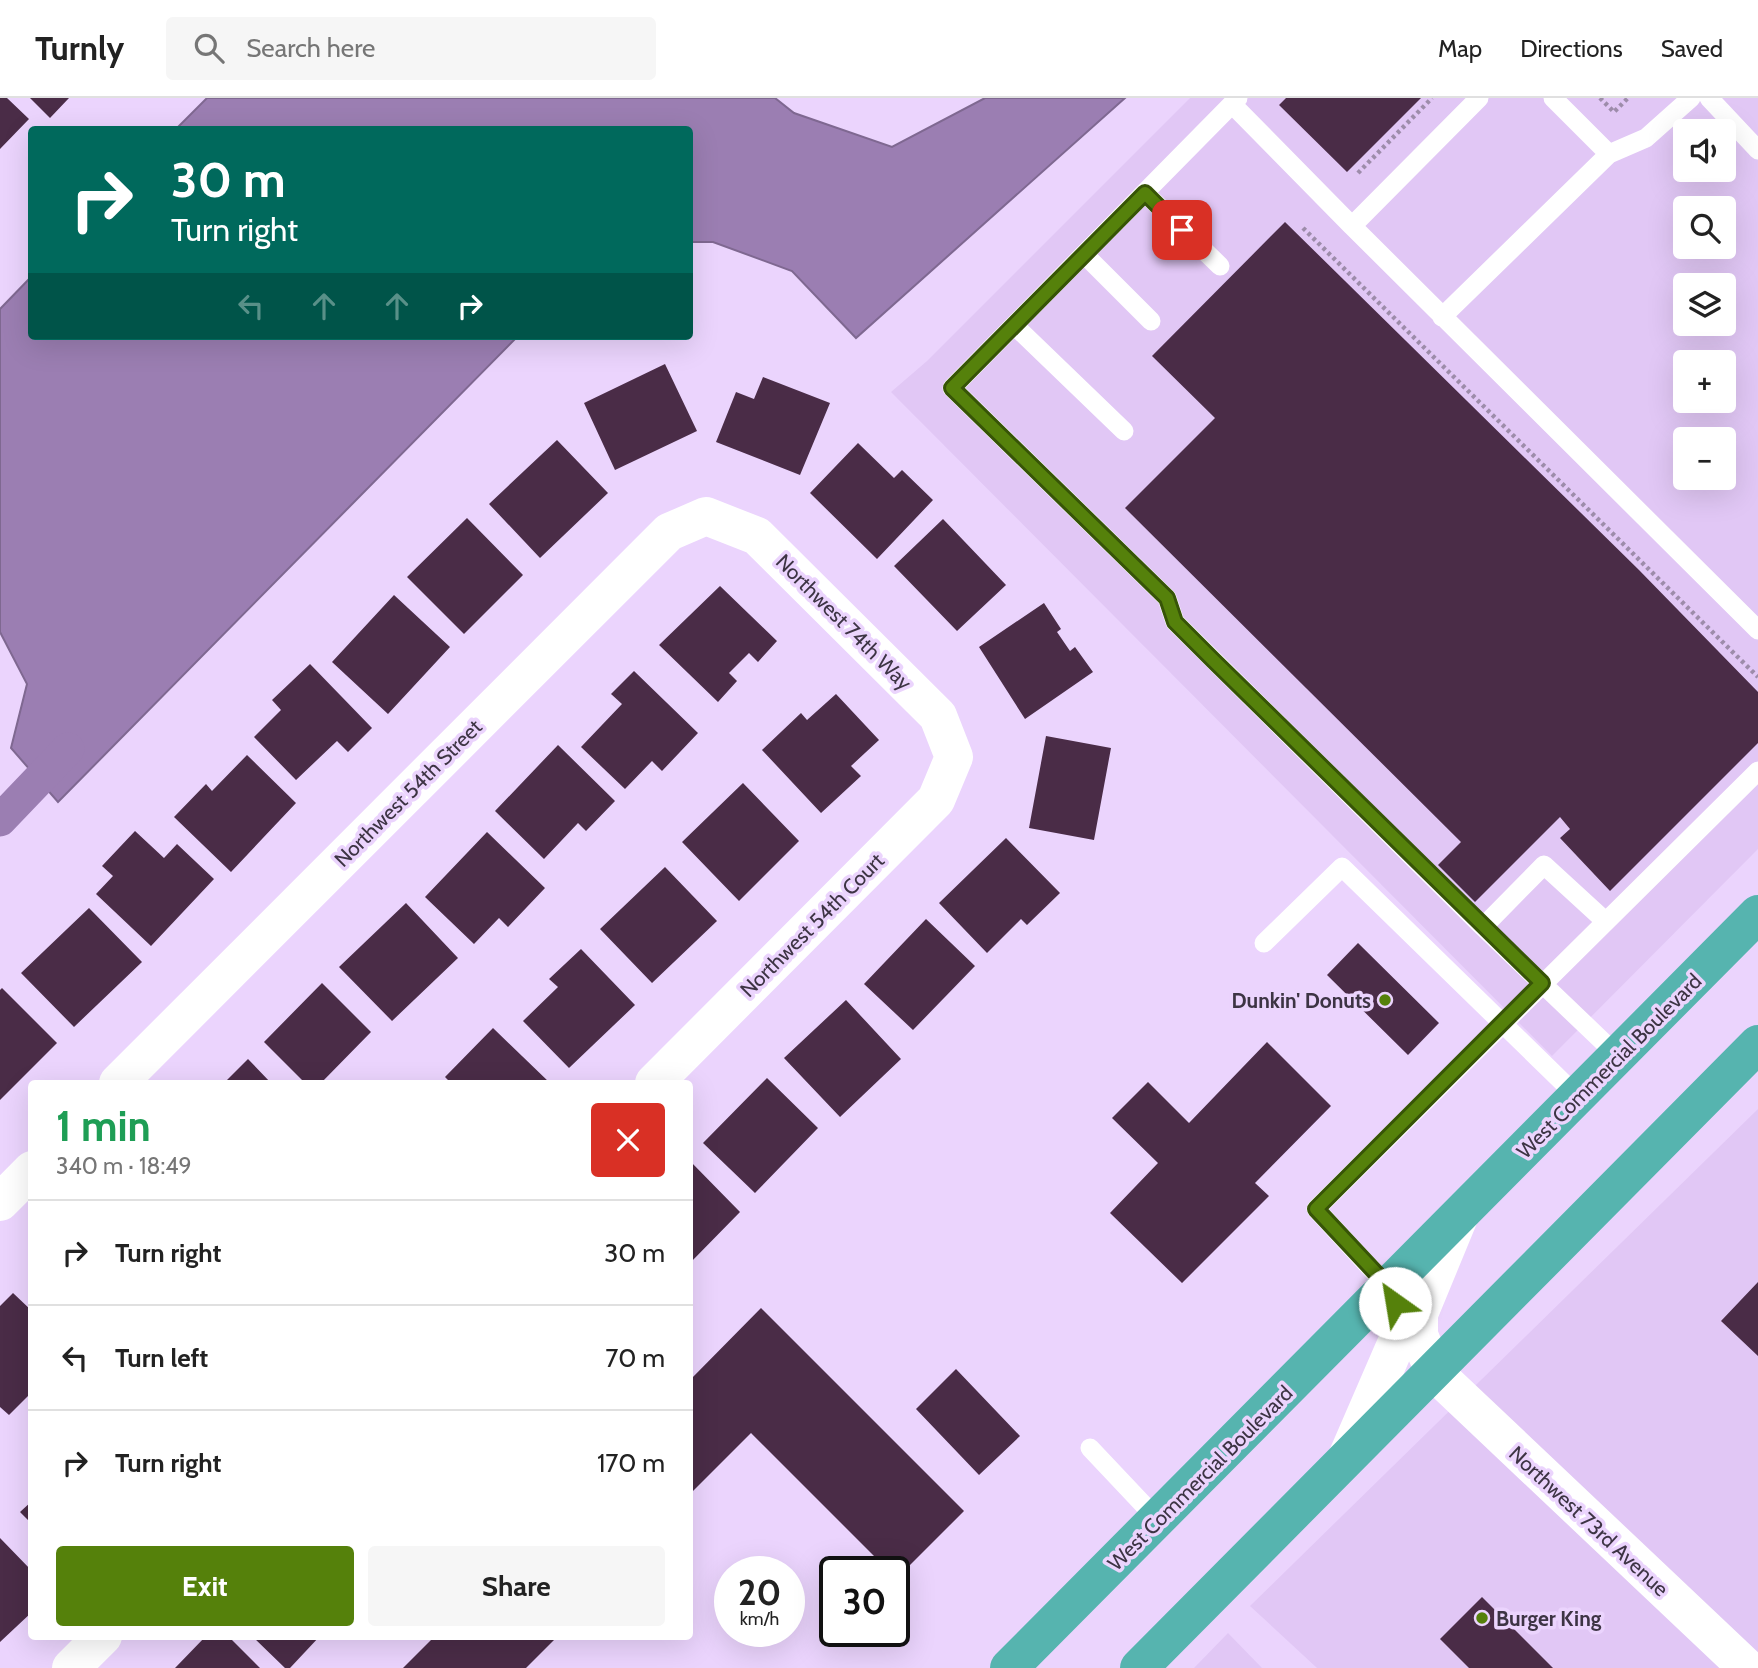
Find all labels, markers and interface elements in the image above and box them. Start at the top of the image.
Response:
search box [166,17,656,80]
text: Turnly [35,28,124,68]
icon: search [190,29,228,67]
text: Search here [246,32,375,64]
text: Map [1438,34,1482,63]
text: Directions [1520,34,1623,63]
text: Saved [1661,34,1723,63]
map controls [1673,119,1736,490]
button: sound [1673,119,1736,182]
text: 30 m [171,150,286,209]
icon: right [56,154,147,245]
button: search [1673,196,1736,259]
pin [1152,200,1212,260]
text: Turn right [171,210,298,249]
icon: arrive [1163,211,1201,249]
button: layers [1673,273,1736,336]
icon: left [232,287,270,325]
icon: ahead [305,287,343,325]
icon: ahead [378,287,416,325]
icon: right [451,287,489,325]
button: + [1673,350,1736,413]
button: − [1673,427,1736,490]
street label: Northwest 74th Way [771,549,917,695]
street label: Northwest 54th Street [329,714,487,872]
street label: Northwest 54th Court [735,848,889,1002]
street label: West Commercial Boulevard [1511,968,1707,1164]
place label: Dunkin' Donuts [1232,988,1371,1013]
marker: Dunkin' Donuts [1377,992,1393,1008]
text: 1 min [56,1100,151,1152]
button: close [591,1103,665,1177]
text: 340 m · 18:49 [56,1152,192,1180]
icon: right [56,1234,94,1272]
text: Turn right [115,1237,221,1269]
text: 30 m [604,1237,665,1269]
position arrow [1358,1266,1432,1340]
icon: left [56,1339,94,1377]
text: Turn left [115,1342,208,1374]
text: 70 m [605,1342,665,1374]
street label: West Commercial Boulevard [1102,1380,1298,1576]
street label: Northwest 73rd Avenue [1504,1441,1674,1601]
icon: right [56,1444,94,1482]
text: Turn right [115,1447,221,1479]
text: 170 m [597,1447,665,1479]
button: Exit [56,1546,354,1626]
button: Share [368,1546,665,1626]
speed limit sign: 30 [819,1556,910,1647]
text: 20 [738,1571,781,1614]
place label: Burger King [1496,1606,1602,1631]
text: km/h [740,1608,779,1630]
marker: Burger King [1474,1610,1490,1626]

